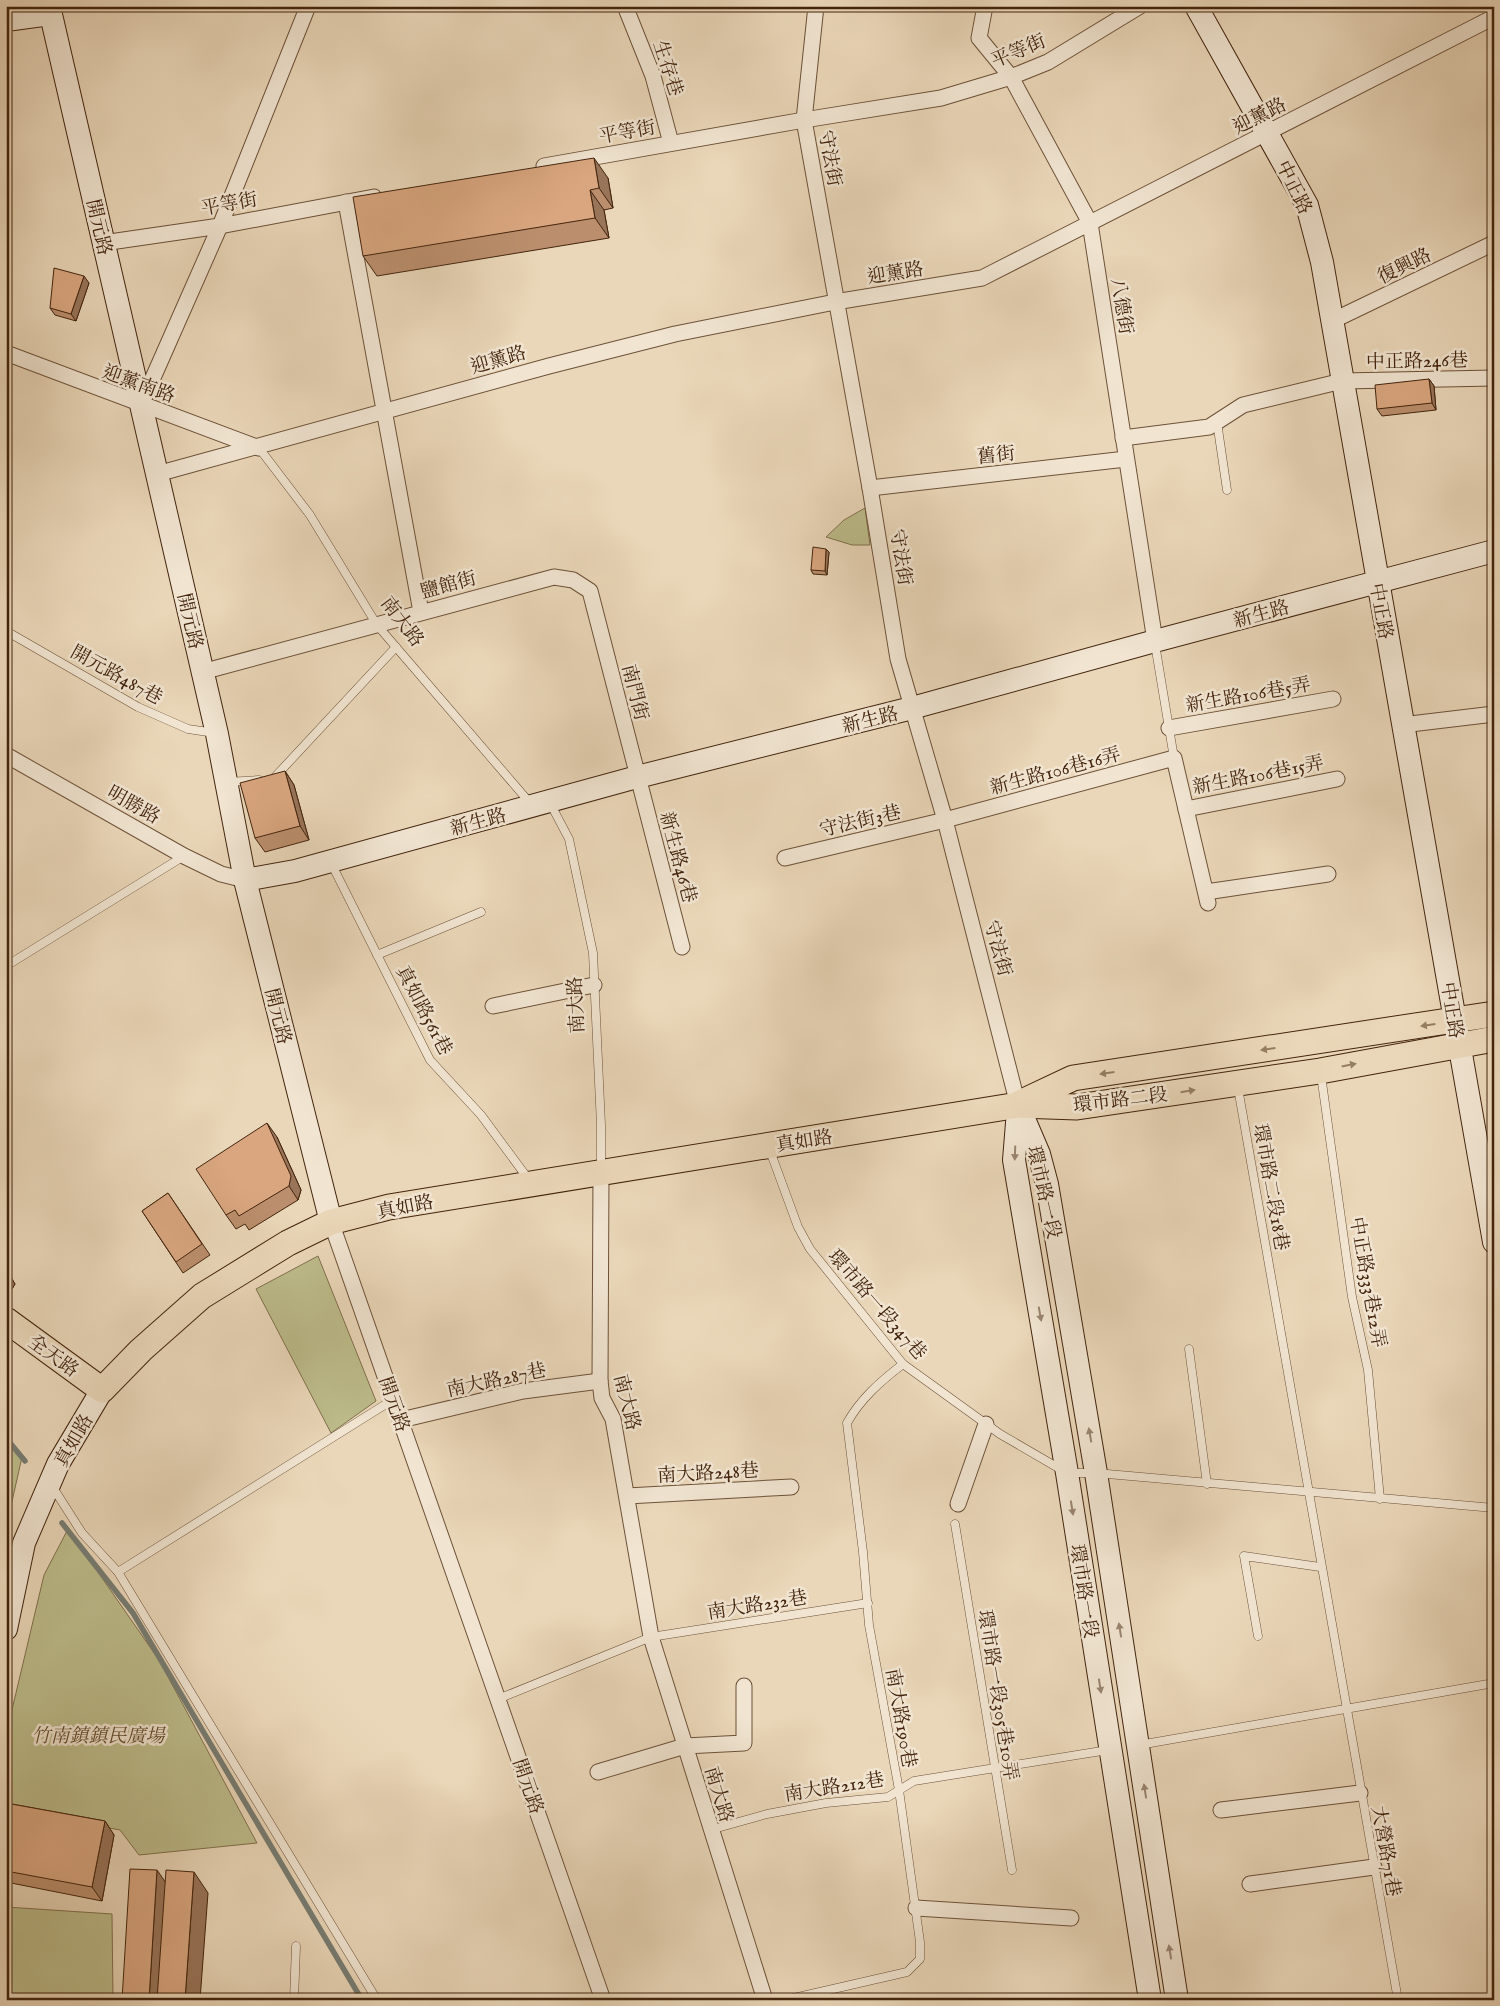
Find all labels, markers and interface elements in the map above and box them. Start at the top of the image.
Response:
street label: 平等街 [988,30,1050,74]
street label: 生存巷 [647,38,687,99]
street label: 迎薰路 [1229,93,1291,140]
street label: 平等街 [597,116,658,150]
street label: 守法街 [812,128,846,189]
street label: 中正路 [1270,157,1316,219]
street label: 平等街 [199,188,260,222]
street label: 開元路 [80,197,116,258]
street label: 復興路 [1374,244,1436,290]
street label: 迎薰路 [865,258,925,290]
street label: 八德街 [1105,276,1137,336]
street label: 迎薰路 [468,342,529,380]
street label: 中正路246巷 [1366,349,1468,375]
street label: 迎薰南路 [98,361,178,409]
street label: 舊街 [976,442,1016,470]
street label: 守法街 [884,527,916,587]
street label: 鹽館街 [418,567,479,605]
street label: 中正路 [1363,581,1397,642]
street label: 開元路 [171,591,207,652]
street label: 南大路 [375,592,428,652]
street label: 新生路 [1231,596,1292,634]
street label: 開元路487巷 [66,641,166,711]
street label: 南門街 [616,662,653,723]
street label: 新生路106巷5弄 [1184,673,1313,719]
street label: 新生路 [840,702,901,739]
street label: 新生路106巷16弄 [987,743,1124,801]
street label: 新生路106巷15弄 [1191,751,1326,800]
street label: 明勝路 [102,781,164,830]
street label: 守法街3巷 [817,801,904,843]
street label: 新生路 [448,804,509,842]
street label: 新生路46巷 [653,809,701,906]
street label: 守法街 [978,918,1016,979]
street label: 真如路561巷 [390,962,457,1060]
street label: 南大路 [564,976,590,1034]
street label: 中正路 [1435,980,1467,1040]
street label: 開元路 [259,986,296,1047]
one-way arrow [1420,1021,1436,1029]
one-way arrow [1259,1045,1275,1053]
one-way arrow [1341,1061,1357,1069]
one-way arrow [1099,1069,1115,1077]
street label: 環市路二段 [1072,1083,1169,1119]
one-way arrow [1180,1086,1196,1094]
street label: 環市路二段18巷 [1247,1122,1293,1253]
street label: 真如路 [774,1126,834,1158]
street label: 環市路一段 [1021,1143,1065,1241]
one-way arrow [1011,1145,1019,1161]
street label: 真如路 [375,1191,436,1225]
street label: 中正路333巷12弄 [1344,1215,1390,1350]
street label: 環市路一段347巷 [822,1245,931,1366]
one-way arrow [1037,1306,1045,1322]
street label: 全天路 [23,1330,83,1383]
street label: 南大路287巷 [444,1359,548,1403]
street label: 南大路 [608,1372,645,1433]
street label: 開元路 [372,1374,414,1436]
street label: 真如路 [50,1410,99,1472]
one-way arrow [1085,1427,1093,1443]
street label: 南大路248巷 [657,1459,760,1489]
one-way arrow [1069,1501,1077,1517]
street label: 環市路一段 [1064,1543,1102,1640]
street label: 南大路232巷 [706,1586,809,1626]
street label: 環市路一段305巷10弄 [972,1608,1022,1782]
one-way arrow [1116,1622,1124,1638]
street label: 南大路190巷 [879,1667,921,1770]
one-way arrow [1097,1679,1105,1695]
park label: 竹南鎮鎮民廣場 [31,1725,166,1749]
street label: 開元路 [506,1756,548,1818]
street label: 南大路 [698,1764,738,1825]
street label: 南大路212巷 [783,1768,886,1808]
one-way arrow [1140,1783,1148,1799]
street label: 大營路71巷 [1365,1804,1405,1899]
one-way arrow [1165,1943,1173,1959]

